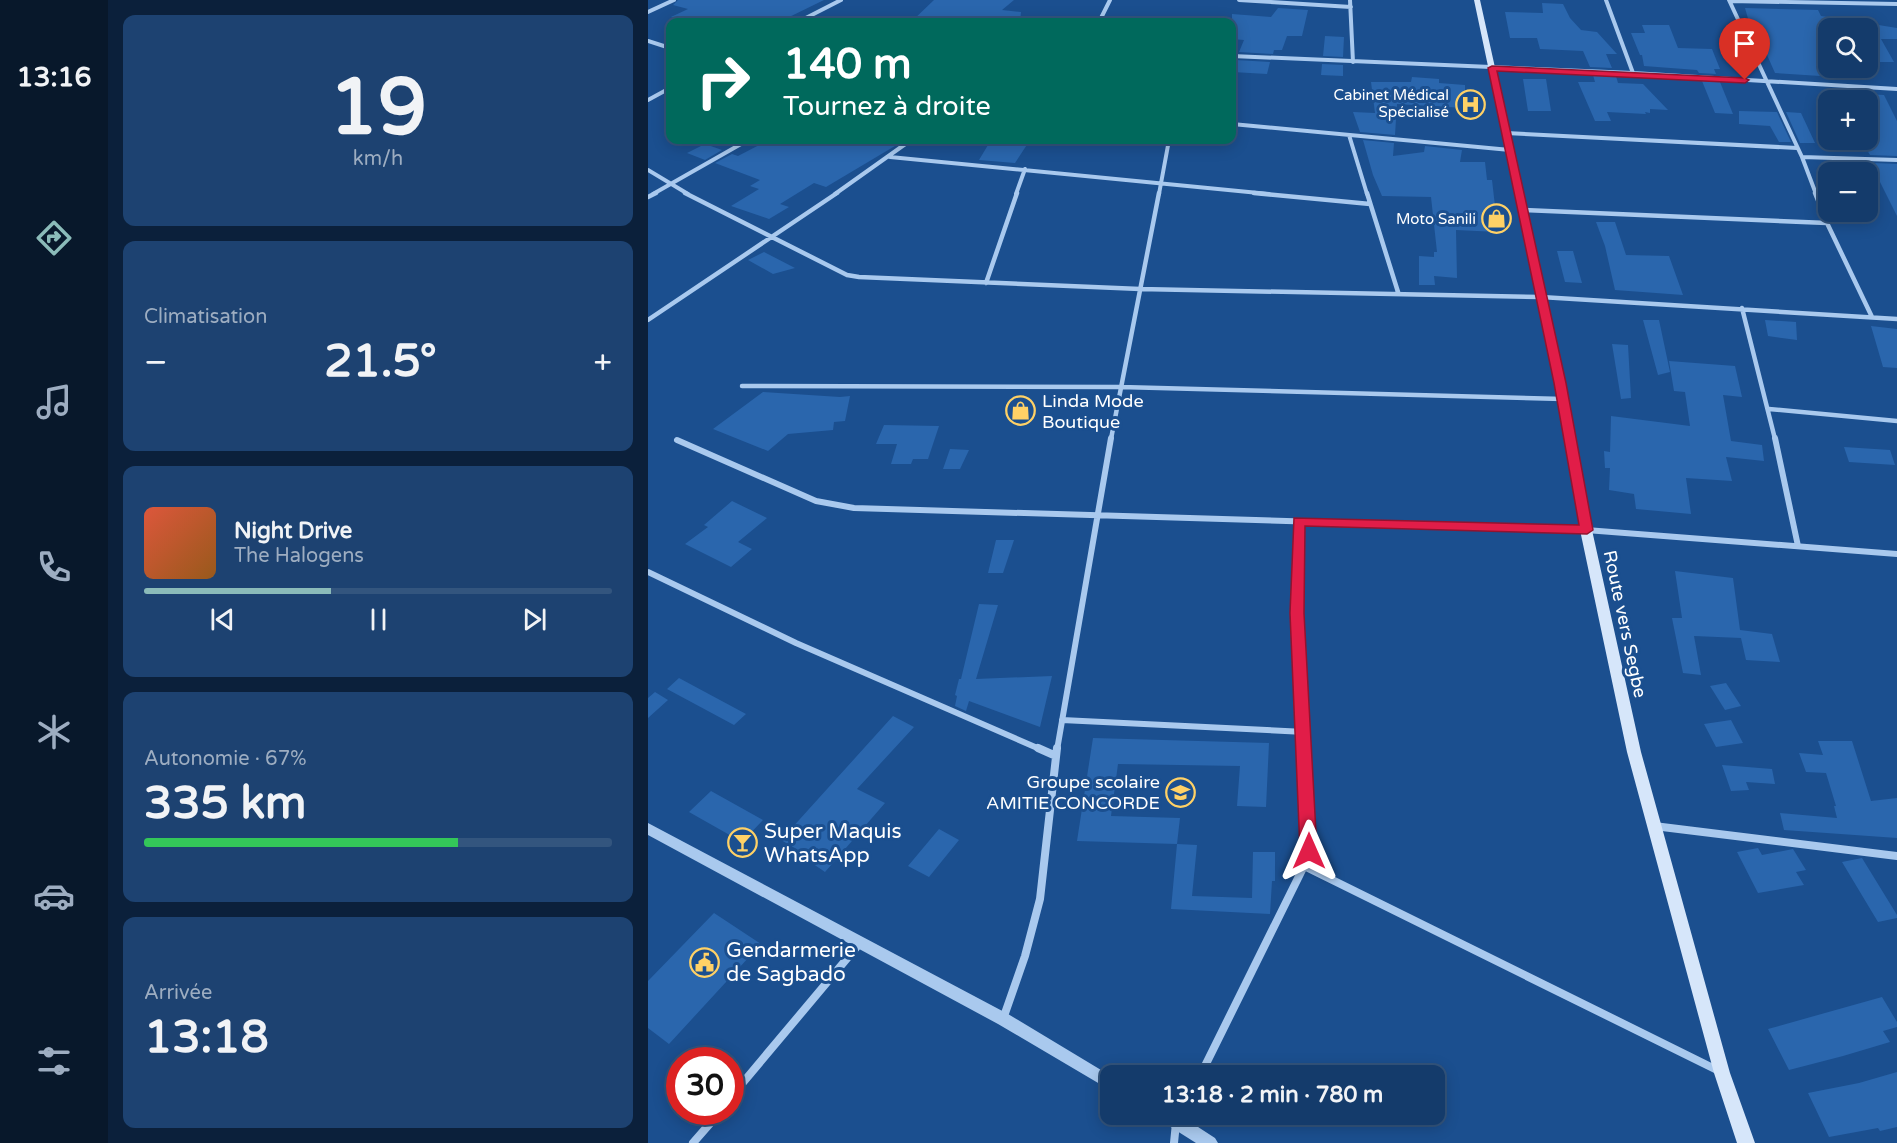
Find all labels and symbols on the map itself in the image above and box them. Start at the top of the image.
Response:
pin [1719,18,1770,80]
place label: Cabinet Médical Spécialisé [1334,86,1449,121]
hospital icon: Cabinet Médical Spécialisé [1454,88,1486,120]
shop icon: Moto Sanili [1481,203,1513,235]
place label: Moto Sanili [1396,210,1476,228]
place label: Linda Mode Boutique [1042,390,1144,433]
shop icon: Linda Mode Boutique [1005,395,1037,427]
street label: Route vers Segbe [1599,548,1651,700]
place label: Groupe scolaire AMITIE CONCORDE [986,771,1160,814]
school or university icon: Groupe scolaire AMITIE CONCORDE [1165,776,1197,808]
place label: Super Maquis WhatsApp [764,819,902,868]
position arrow [1277,819,1341,883]
bar icon: Super Maquis WhatsApp [727,827,759,859]
place label: Gendarmerie de Sagbado [726,938,856,987]
public building icon: Gendarmerie de Sagbado [689,946,721,978]
speed limit sign: 30 [666,1047,744,1125]

